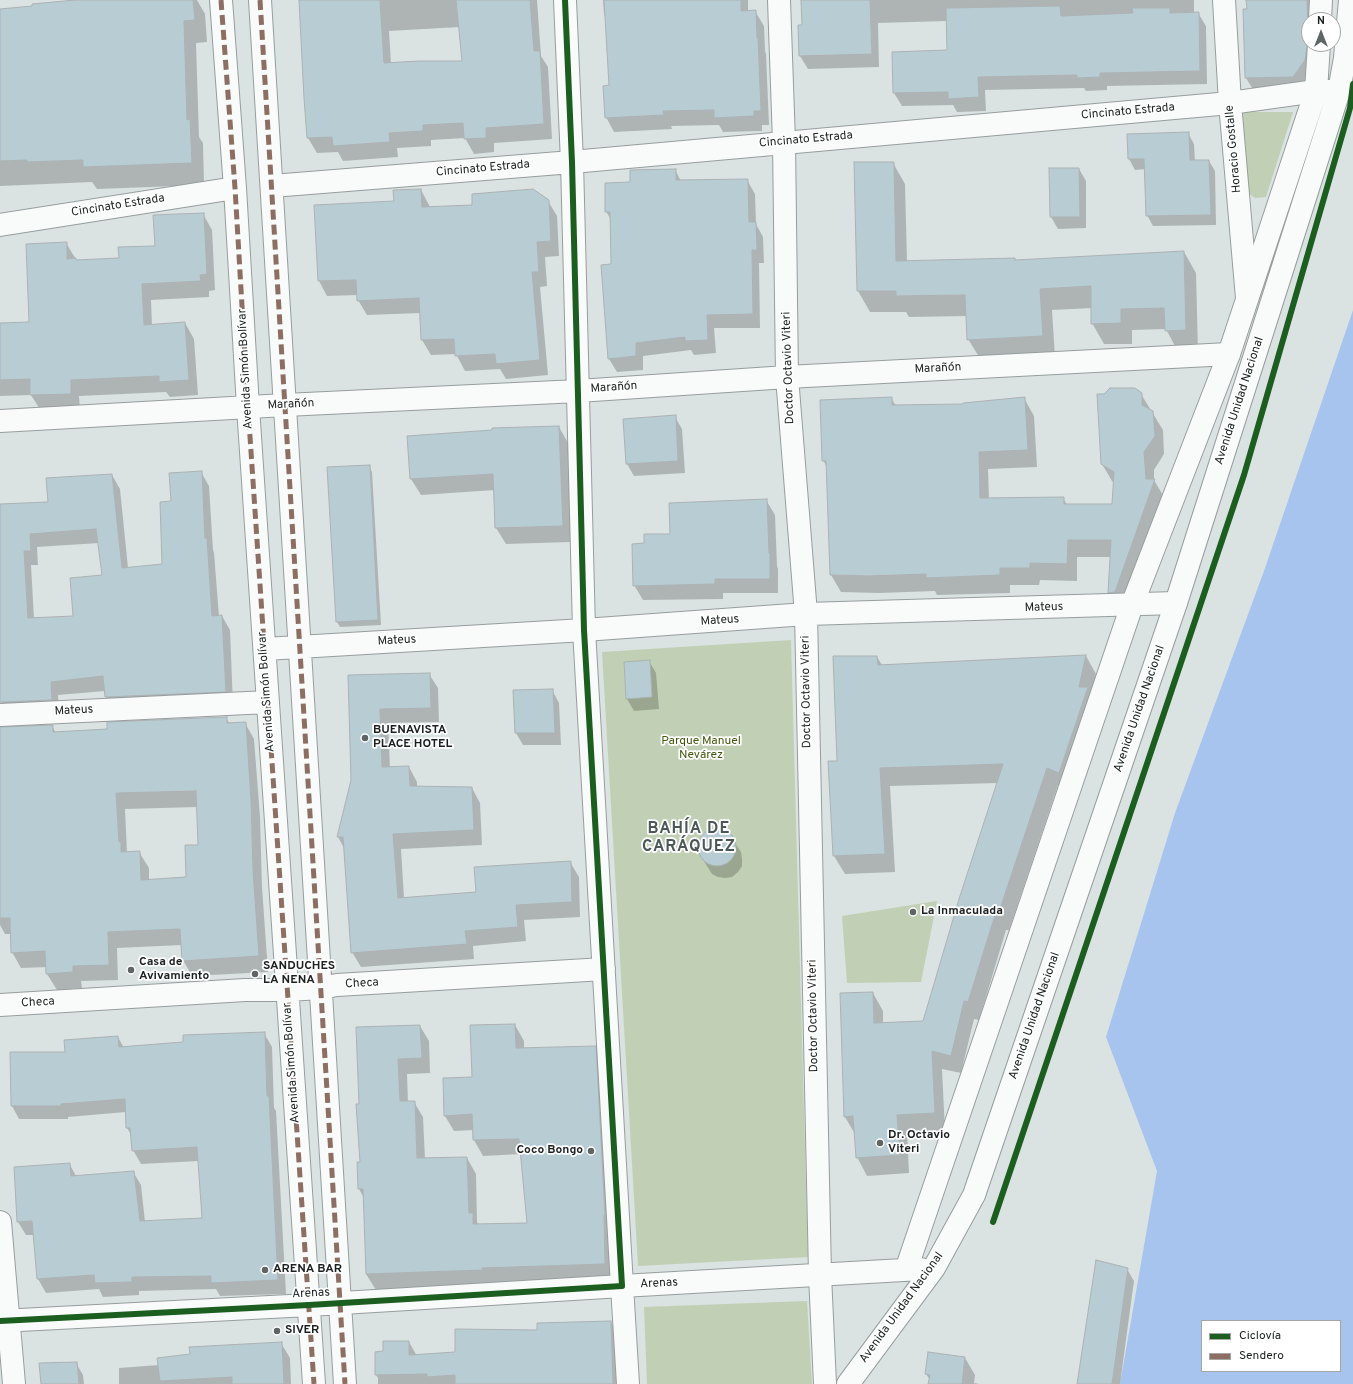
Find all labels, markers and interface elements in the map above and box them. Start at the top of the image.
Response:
north arrow [1301,12,1341,52]
text: N [1317,14,1325,28]
street label: Cincinato Estrada [1080,101,1176,123]
street label: Horacio Gostalle [1223,104,1245,194]
street label: Cincinato Estrada [758,129,854,151]
street label: Cincinato Estrada [435,158,531,180]
street label: Cincinato Estrada [70,192,166,220]
street label: Avenida Simón Bolívar [236,308,256,430]
street label: Doctor Octavio Viteri [780,311,798,425]
street label: Avenida Unidad Nacional [1213,335,1267,467]
street label: Marañón [914,361,962,377]
street label: Marañón [590,379,638,397]
street label: Marañón [267,397,315,413]
street label: Mateus [1024,600,1064,616]
street label: Mateus [700,612,740,630]
street label: Avenida Simón Bolívar [256,631,278,753]
street label: Mateus [377,633,417,649]
street label: Doctor Octavio Viteri [799,635,815,749]
street label: Avenida Unidad Nacional [1111,644,1169,774]
street label: Mateus [54,703,94,719]
place label: BUENAVISTA PLACE HOTEL [373,724,452,752]
marker: BUENAVISTA PLACE HOTEL [360,733,370,743]
park label: Parque Manuel Nevárez [661,735,741,763]
district label: BAHÍA DE CARÁQUEZ [642,820,736,858]
place label: La Inmaculada [921,905,1003,919]
marker: La Inmaculada [908,907,918,917]
street label: Avenida Unidad Nacional [1006,951,1064,1081]
place label: Casa de Avivamiento [139,956,209,984]
street label: Doctor Octavio Viteri [806,959,822,1073]
place label: SANDUCHES LA NENA [263,960,335,988]
marker: Casa de Avivamiento [126,965,136,975]
marker: SANDUCHES LA NENA [250,969,260,979]
street label: Checa [345,976,379,992]
street label: Checa [21,995,55,1011]
street label: Avenida Simón Bolívar [281,1002,303,1124]
place label: Dr. Octavio Viteri [888,1129,950,1157]
marker: Dr. Octavio Viteri [875,1138,885,1148]
place label: Coco Bongo [516,1144,583,1158]
marker: Coco Bongo [586,1146,596,1156]
street label: Avenida Unidad Nacional [857,1250,947,1366]
place label: ARENA BAR [273,1263,342,1277]
marker: ARENA BAR [260,1265,270,1275]
street label: Arenas [640,1276,678,1292]
street label: Arenas [292,1286,330,1302]
legend [1201,1320,1341,1372]
place label: SIVER [285,1324,319,1338]
marker: SIVER [272,1326,282,1336]
text: Ciclovía [1239,1328,1281,1344]
text: Sendero [1239,1348,1284,1364]

